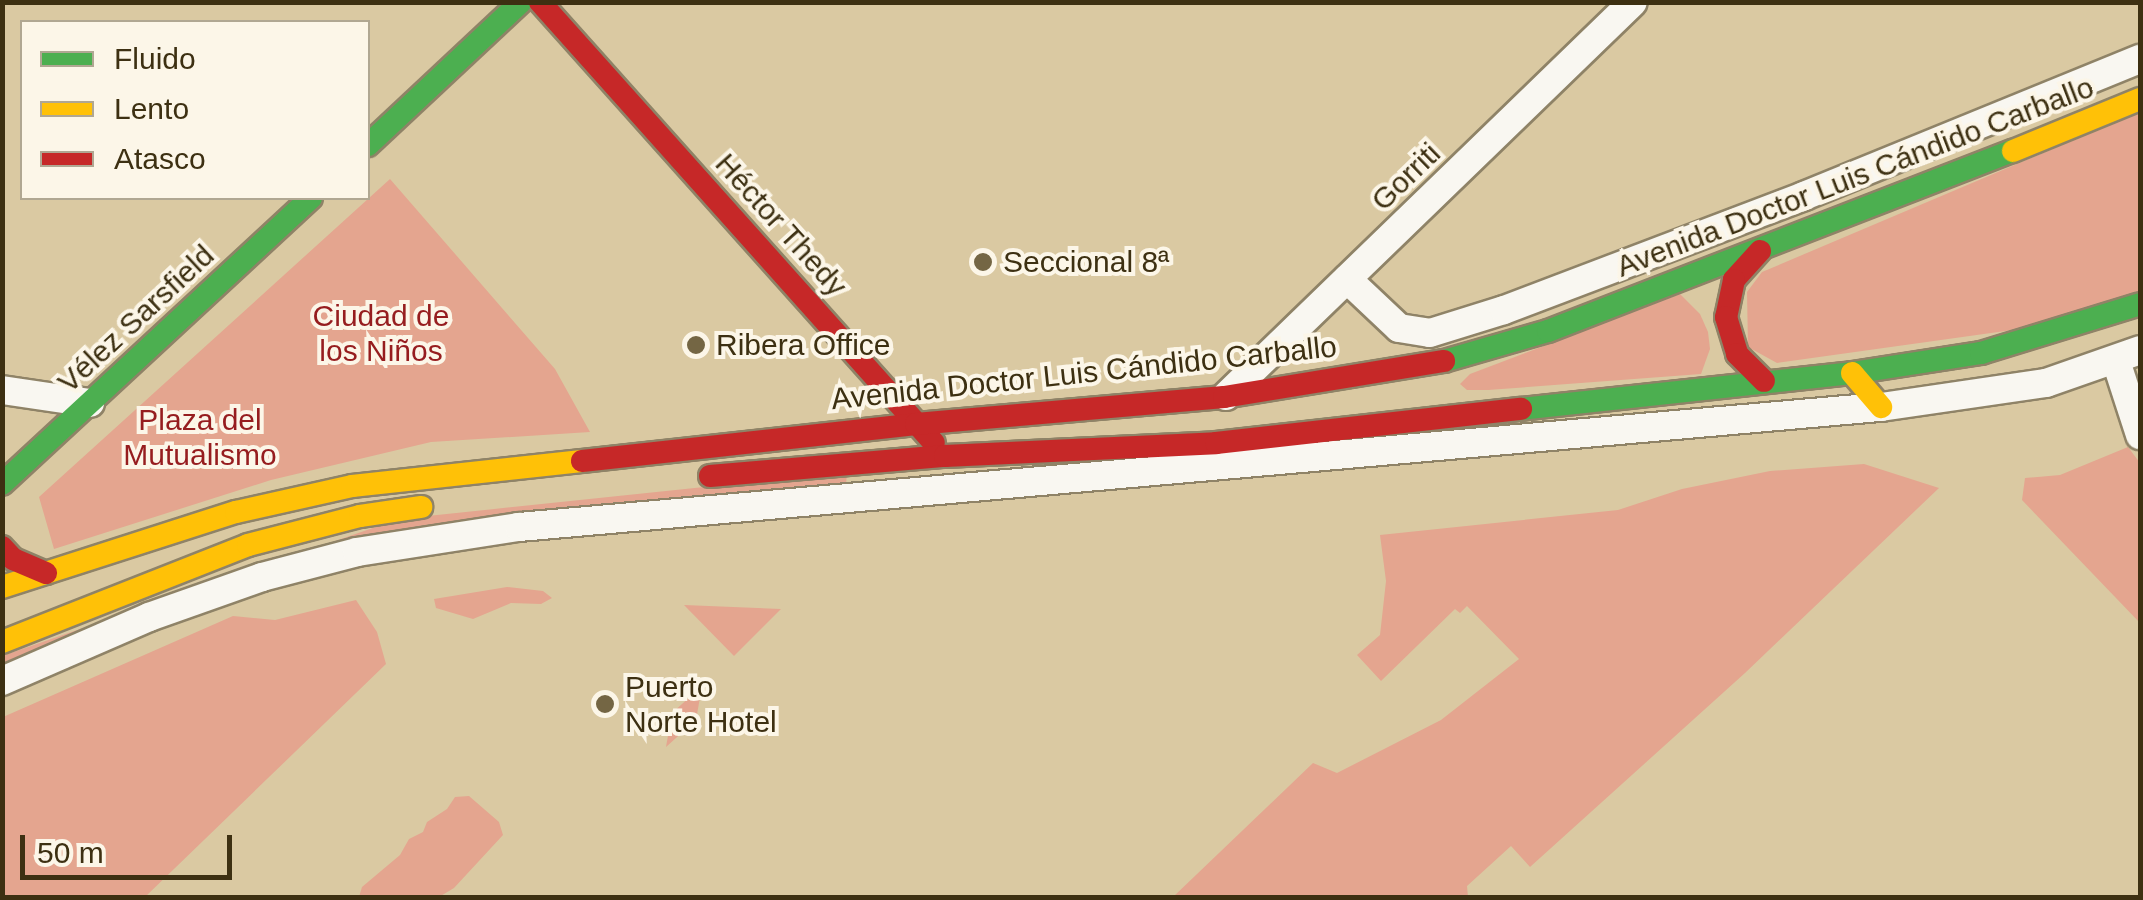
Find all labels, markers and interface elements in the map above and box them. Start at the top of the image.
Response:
legend [20,20,370,200]
text: Fluido [114,42,196,75]
street label: Avenida Doctor Luis Cándido Carballo [1611,69,2099,285]
text: Lento [114,92,189,125]
street label: Gorriti [1364,136,1448,218]
text: Atasco [114,142,206,175]
street label: Héctor Thedy [707,146,855,304]
street label: Vélez Sarsfield [51,238,221,400]
place label: Seccional 8ª [1003,244,1169,280]
marker: Seccional 8ª [972,251,994,273]
park label: Ciudad de los Niños [313,298,449,368]
place label: Ribera Office [716,327,891,363]
street label: Avenida Doctor Luis Cándido Carballo [829,329,1339,417]
marker: Ribera Office [685,334,707,356]
park label: Plaza del Mutualismo [123,402,277,472]
place label: Puerto Norte Hotel [625,669,777,740]
marker: Puerto Norte Hotel [594,693,616,715]
scale bar [25,815,238,877]
text: 50 m [37,836,104,869]

